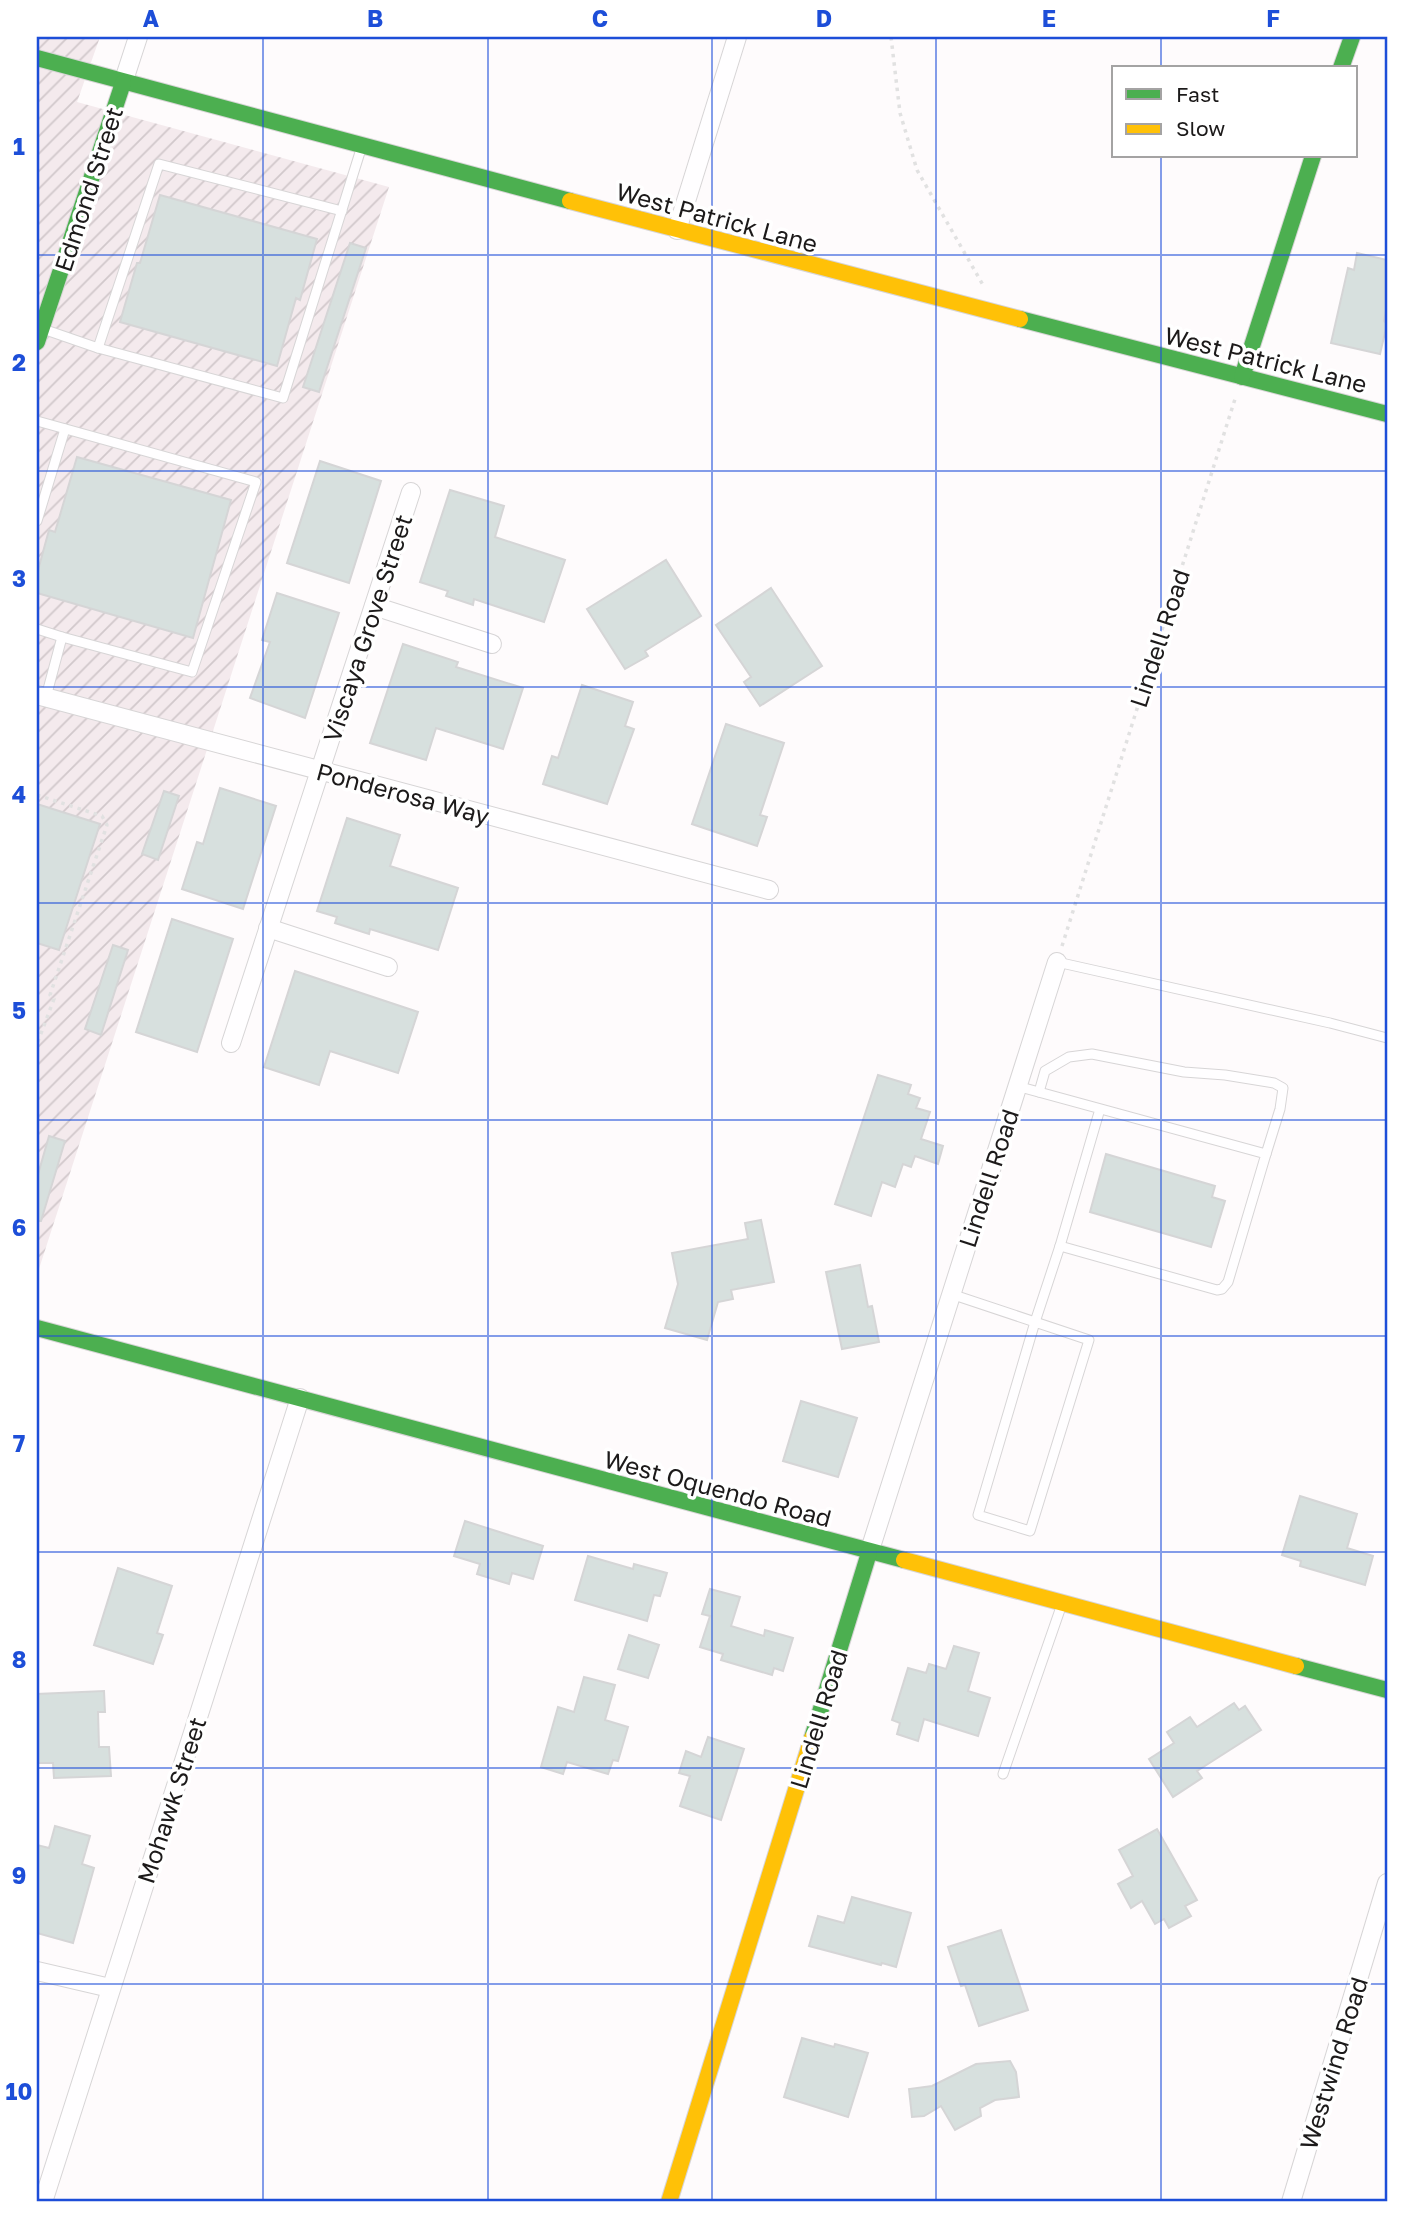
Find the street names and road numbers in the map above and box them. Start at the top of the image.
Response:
street label: Edmond Street [48,103,128,275]
street label: West Patrick Lane [613,176,821,258]
street label: West Patrick Lane [1162,320,1370,398]
street label: Viscaya Grove Street [317,511,417,745]
street label: Lindell Road [1123,565,1195,711]
street label: Ponderosa Way [313,756,493,830]
street label: Lindell Road [952,1105,1024,1251]
street label: West Oquendo Road [601,1444,835,1532]
street label: Lindell Road [783,1646,853,1792]
street label: Mohawk Street [130,1713,212,1887]
street label: Westwind Road [1293,1973,1373,2153]

